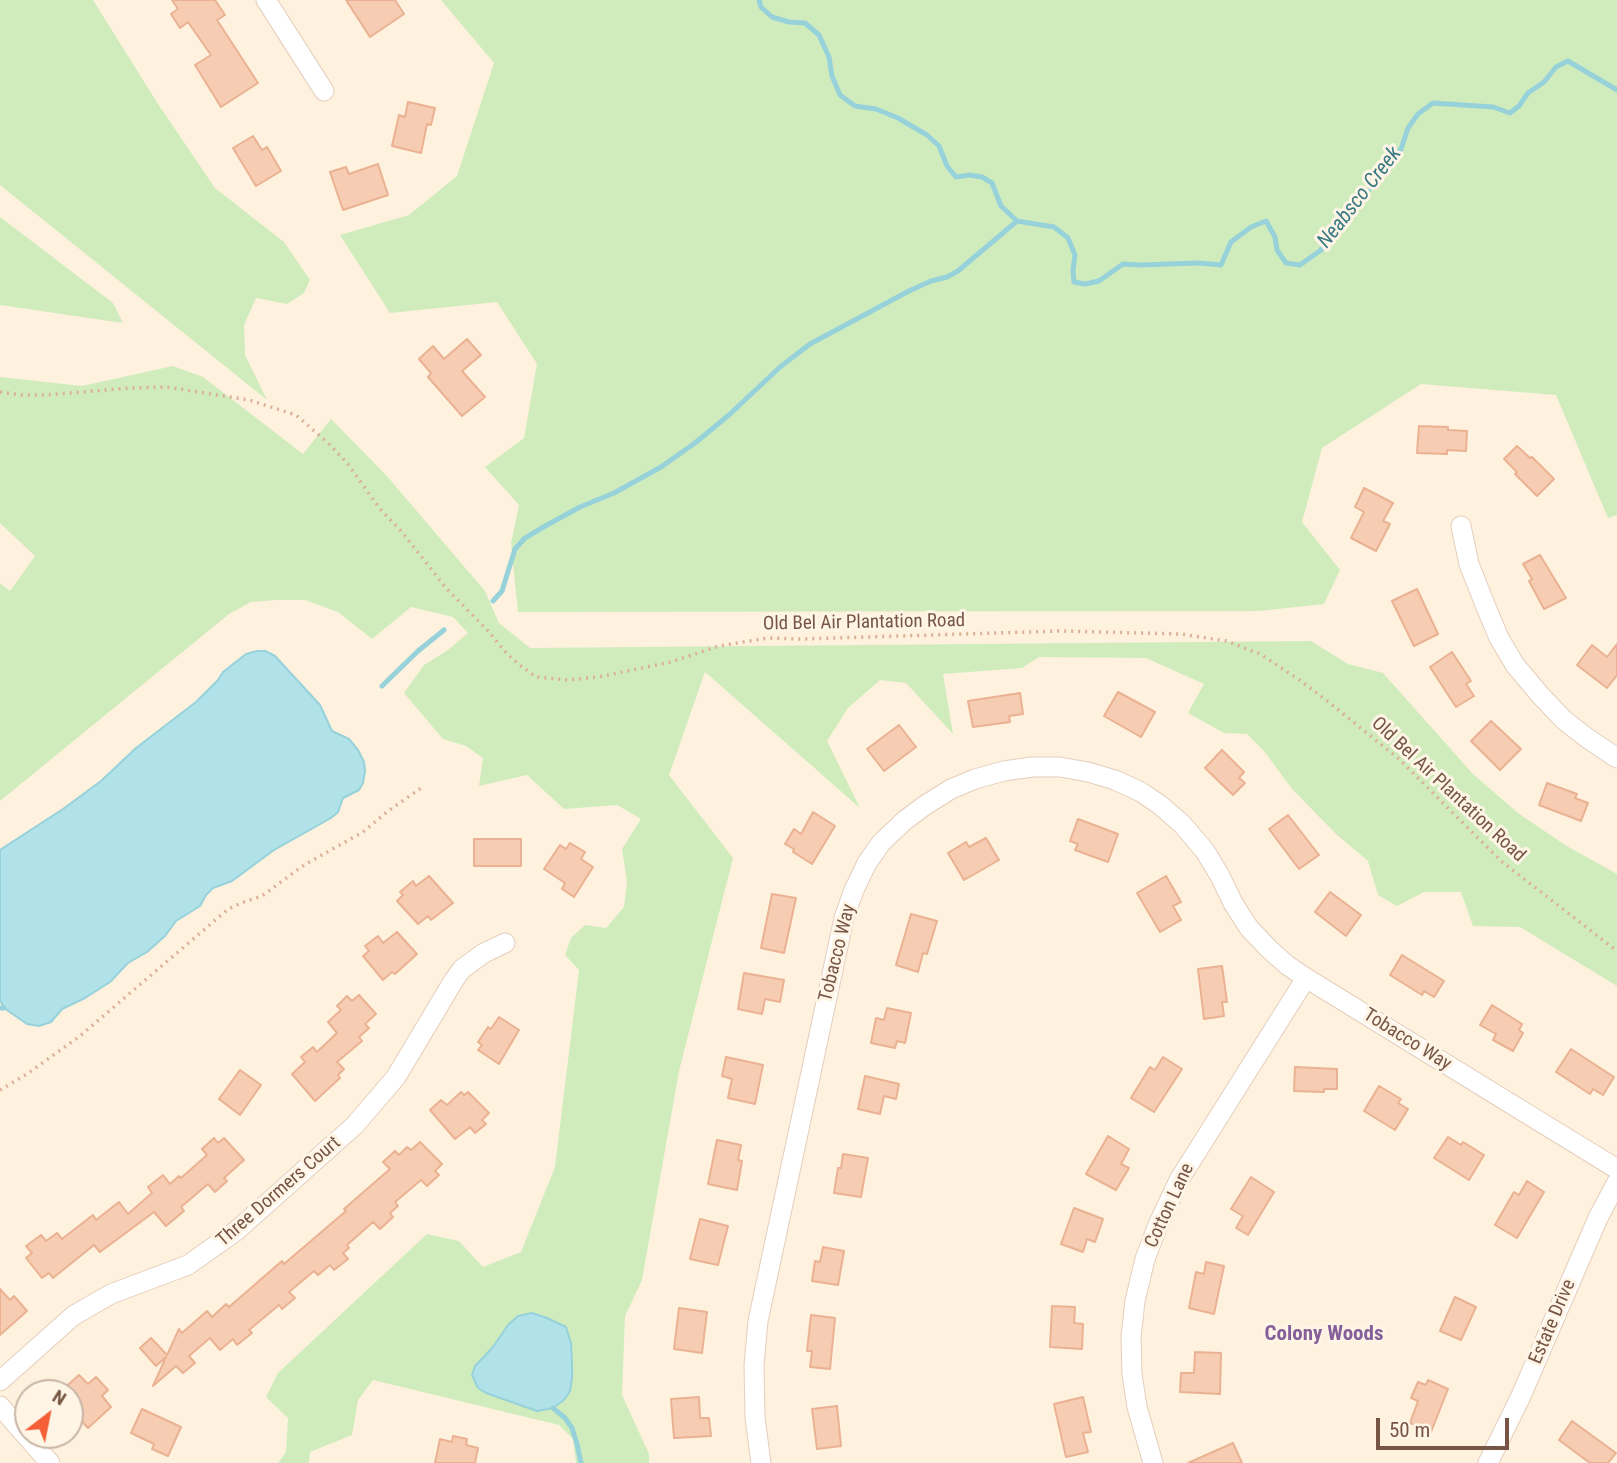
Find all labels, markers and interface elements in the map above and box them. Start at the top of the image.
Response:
water label: Neabsco Creek [1313,142,1407,254]
street label: Old Bel Air Plantation Road [763,610,965,636]
street label: Old Bel Air Plantation Road [1366,713,1530,867]
street label: Tobacco Way [815,902,861,1004]
street label: Tobacco Way [1359,1004,1455,1076]
street label: Three Dormers Court [212,1132,346,1252]
street label: Cotton Lane [1140,1160,1200,1252]
street label: Estate Drive [1525,1276,1581,1368]
district label: Colony Woods [1265,1322,1383,1348]
north arrow [14,1379,84,1449]
text: N [48,1385,70,1410]
scale bar [1379,1404,1512,1448]
text: 50 m [1389,1418,1430,1442]

